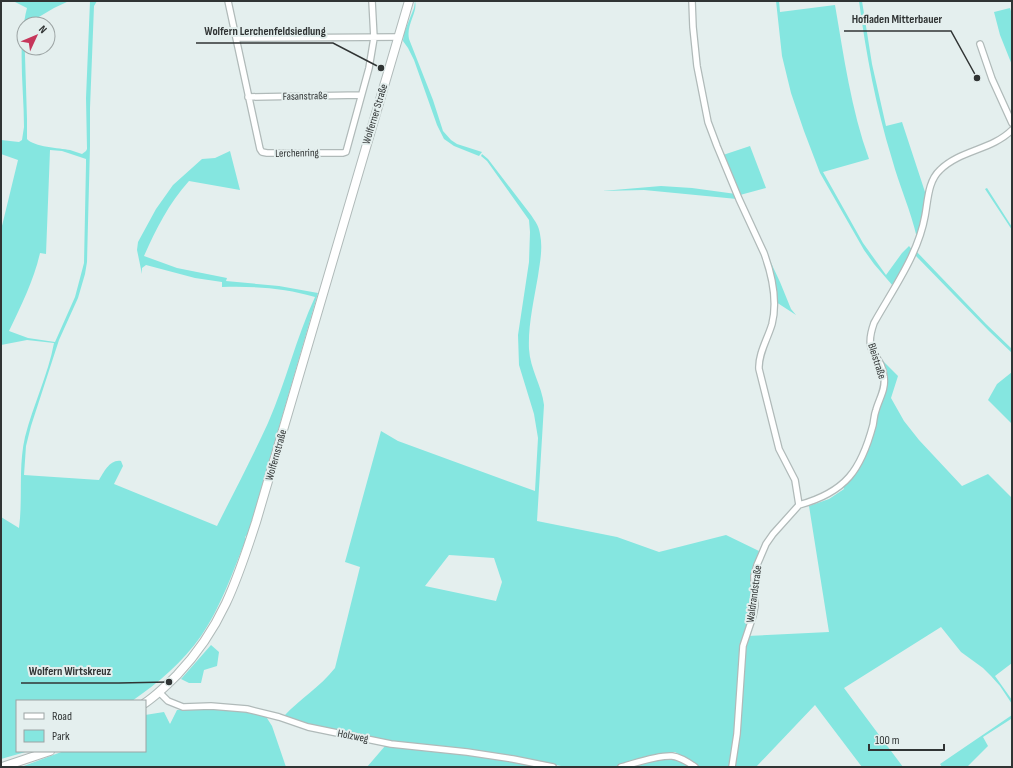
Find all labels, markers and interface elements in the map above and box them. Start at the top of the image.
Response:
callout: Hofladen Mitterbauer [844,7,951,31]
text: Hofladen Mitterbauer [852,12,943,27]
north arrow [16,16,56,56]
callout: Wolfern Lerchenfeldsiedlung [196,19,333,43]
text: N [36,23,50,36]
text: Wolfern Lerchenfeldsiedlung [204,24,326,39]
street label: Wolferner Straße [360,82,390,146]
street label: Fasanstraße [283,89,327,103]
street label: Lerchenring [275,146,320,160]
street label: Bleistraße [865,341,889,381]
street label: Wolfernstraße [263,428,289,482]
street label: Waldrandstraße [744,564,764,624]
callout: Wolfern Wirtskreuz [21,659,119,683]
text: Wolfern Wirtskreuz [29,664,112,679]
legend [16,700,146,752]
text: Road [52,709,72,724]
scale bar [869,726,944,752]
street label: Holzweg [336,727,370,745]
text: Park [52,729,70,744]
text: 100 m [875,733,900,748]

